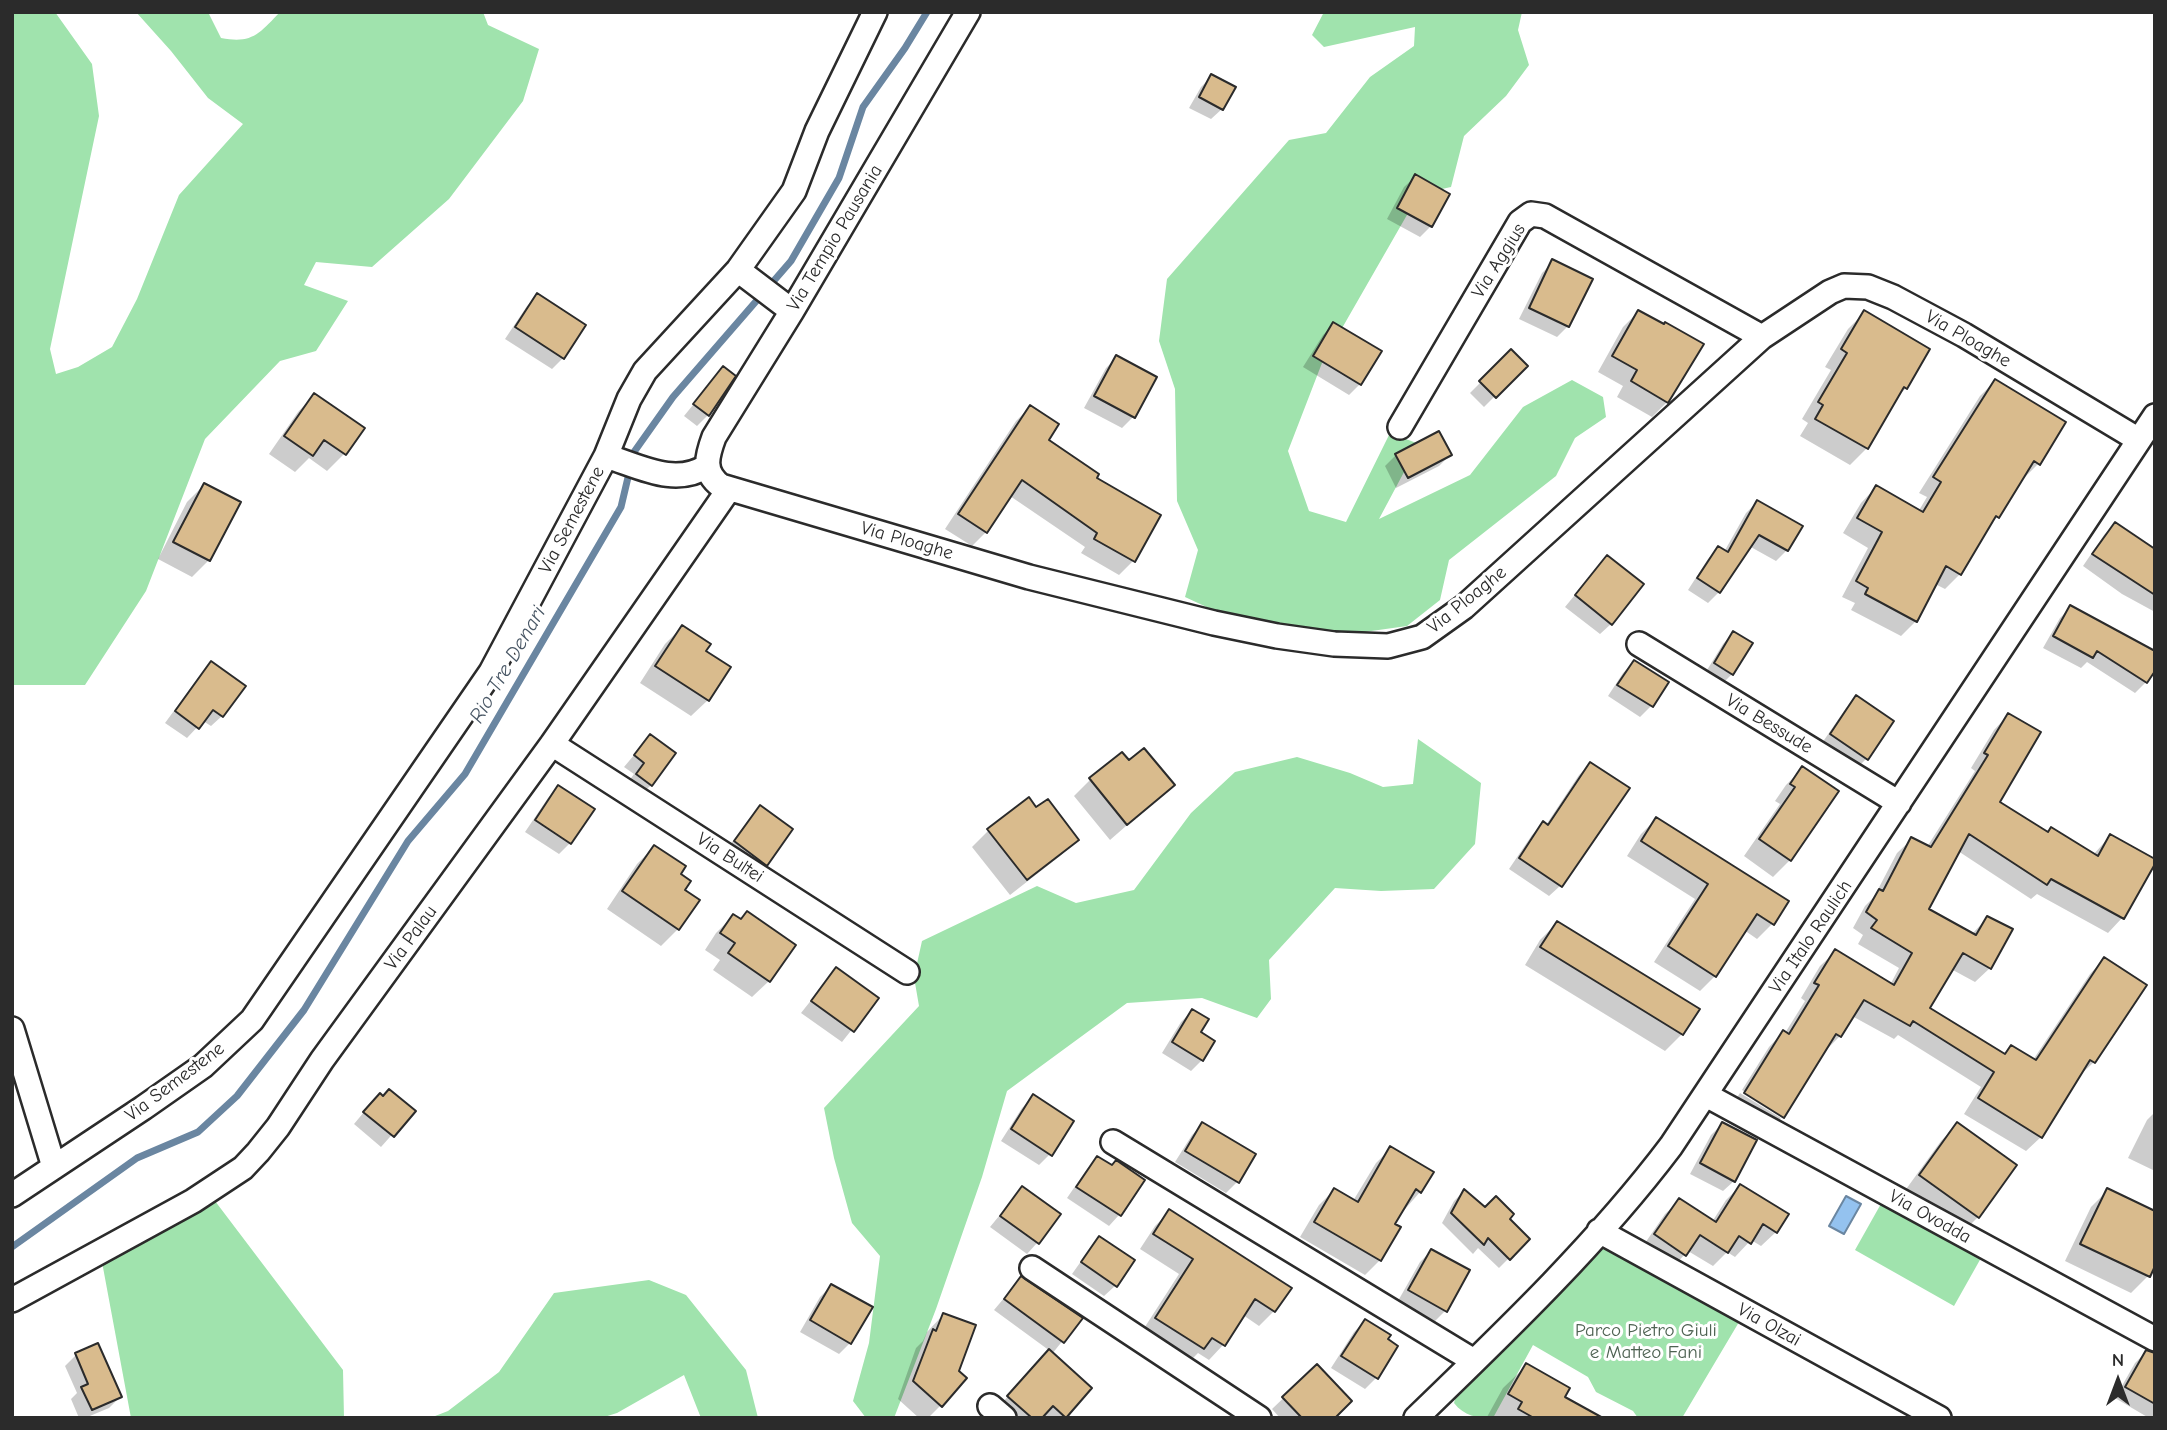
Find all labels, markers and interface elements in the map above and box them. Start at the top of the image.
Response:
street label: Via Tempio Pausania [782,161,888,315]
street label: Via Aggius [1467,219,1531,303]
street label: Via Ploaghe [1921,305,2015,373]
street label: Via Semestene [534,462,610,578]
street label: Via Ploaghe [858,517,956,565]
street label: Via Ploaghe [1423,561,1511,639]
water label: Rio Tre Denari [464,602,552,728]
street label: Via Bessude [1722,689,1816,759]
street label: Via Bultei [692,828,768,888]
street label: Via Italo Raulich [1765,876,1857,998]
street label: Via Palau [380,901,442,975]
street label: Via Semestene [121,1037,229,1127]
street label: Via Ovodda [1885,1185,1975,1249]
street label: Via Olzai [1733,1298,1805,1352]
park label: Parco Pietro Giuli e Matteo Fani [1575,1320,1717,1364]
north arrow [2083,1346,2153,1416]
text: N [2112,1349,2124,1371]

